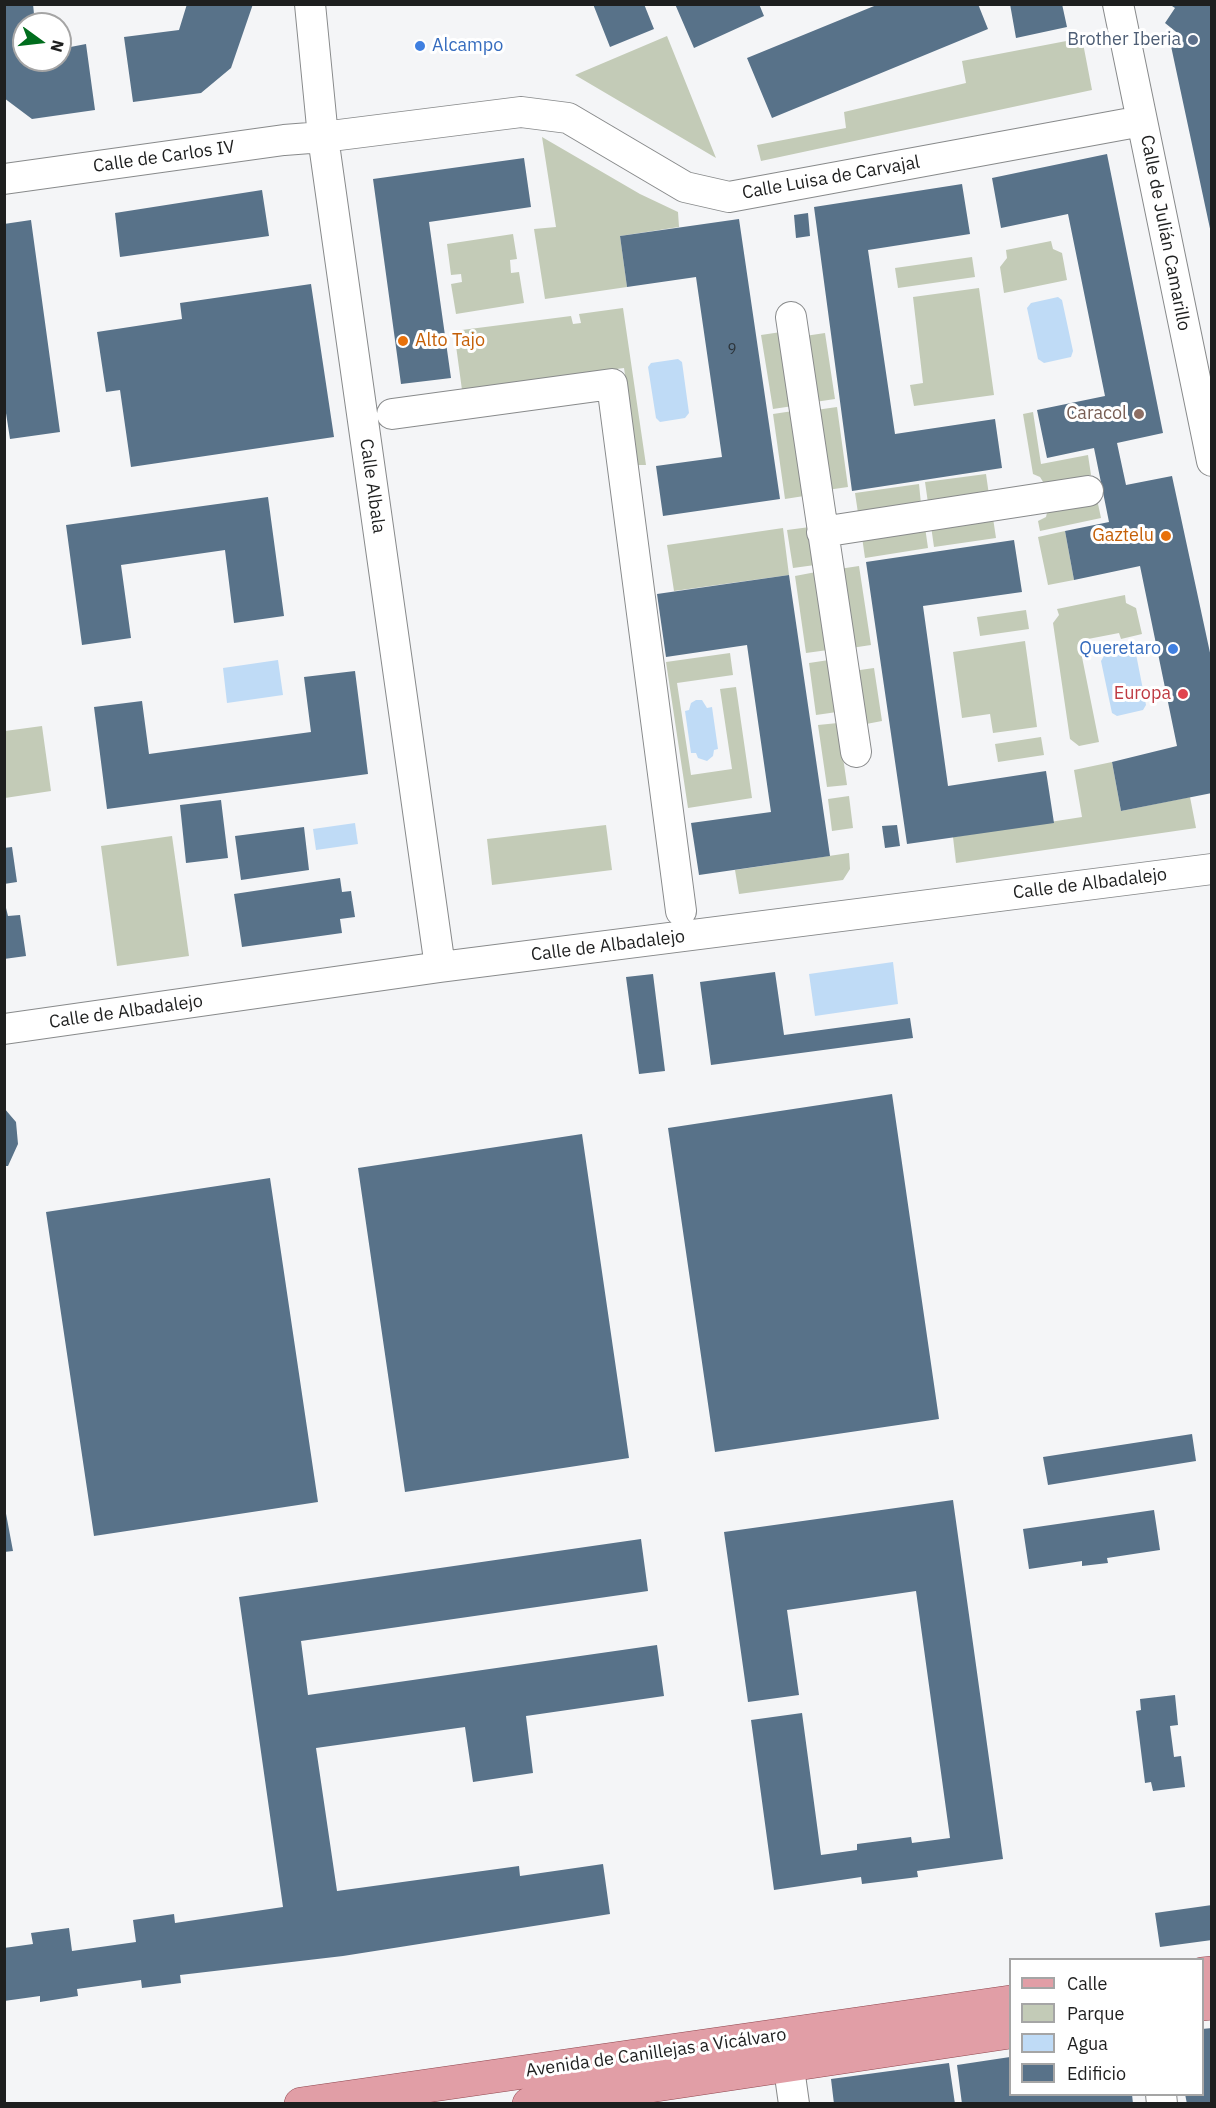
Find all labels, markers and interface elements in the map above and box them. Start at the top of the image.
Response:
north arrow [12,12,72,72]
place label: Brother Iberia [1067,29,1181,51]
marker: Brother Iberia [1186,33,1200,47]
place label: Alcampo [432,35,503,57]
text: N [46,38,69,54]
marker: Alcampo [413,39,427,53]
street label: Calle de Julián Camarillo [1135,133,1195,333]
street label: Calle de Carlos IV [92,136,236,178]
street label: Calle Luisa de Carvajal [740,152,922,204]
place label: Alto Tajo [415,330,485,352]
marker: Alto Tajo [396,334,410,348]
house number: 9 [728,341,736,359]
place label: Caracol [1066,403,1127,425]
marker: Caracol [1132,407,1146,421]
street label: Calle Albala [355,437,389,535]
place label: Gaztelu [1092,525,1154,547]
marker: Gaztelu [1159,529,1173,543]
place label: Queretaro [1079,638,1161,660]
marker: Queretaro [1166,642,1180,656]
place label: Europa [1114,683,1171,705]
marker: Europa [1176,687,1190,701]
street label: Calle de Albadalejo [1012,864,1168,904]
street label: Calle de Albadalejo [530,926,686,966]
street label: Calle de Albadalejo [48,991,204,1033]
legend [1009,1958,1204,2096]
text: Calle [1067,1972,1107,1995]
text: Parque [1067,2002,1124,2025]
street label: Avenida de Canillejas a Vicálvaro [524,2024,788,2082]
text: Agua [1067,2032,1108,2055]
text: Edificio [1067,2062,1126,2085]

